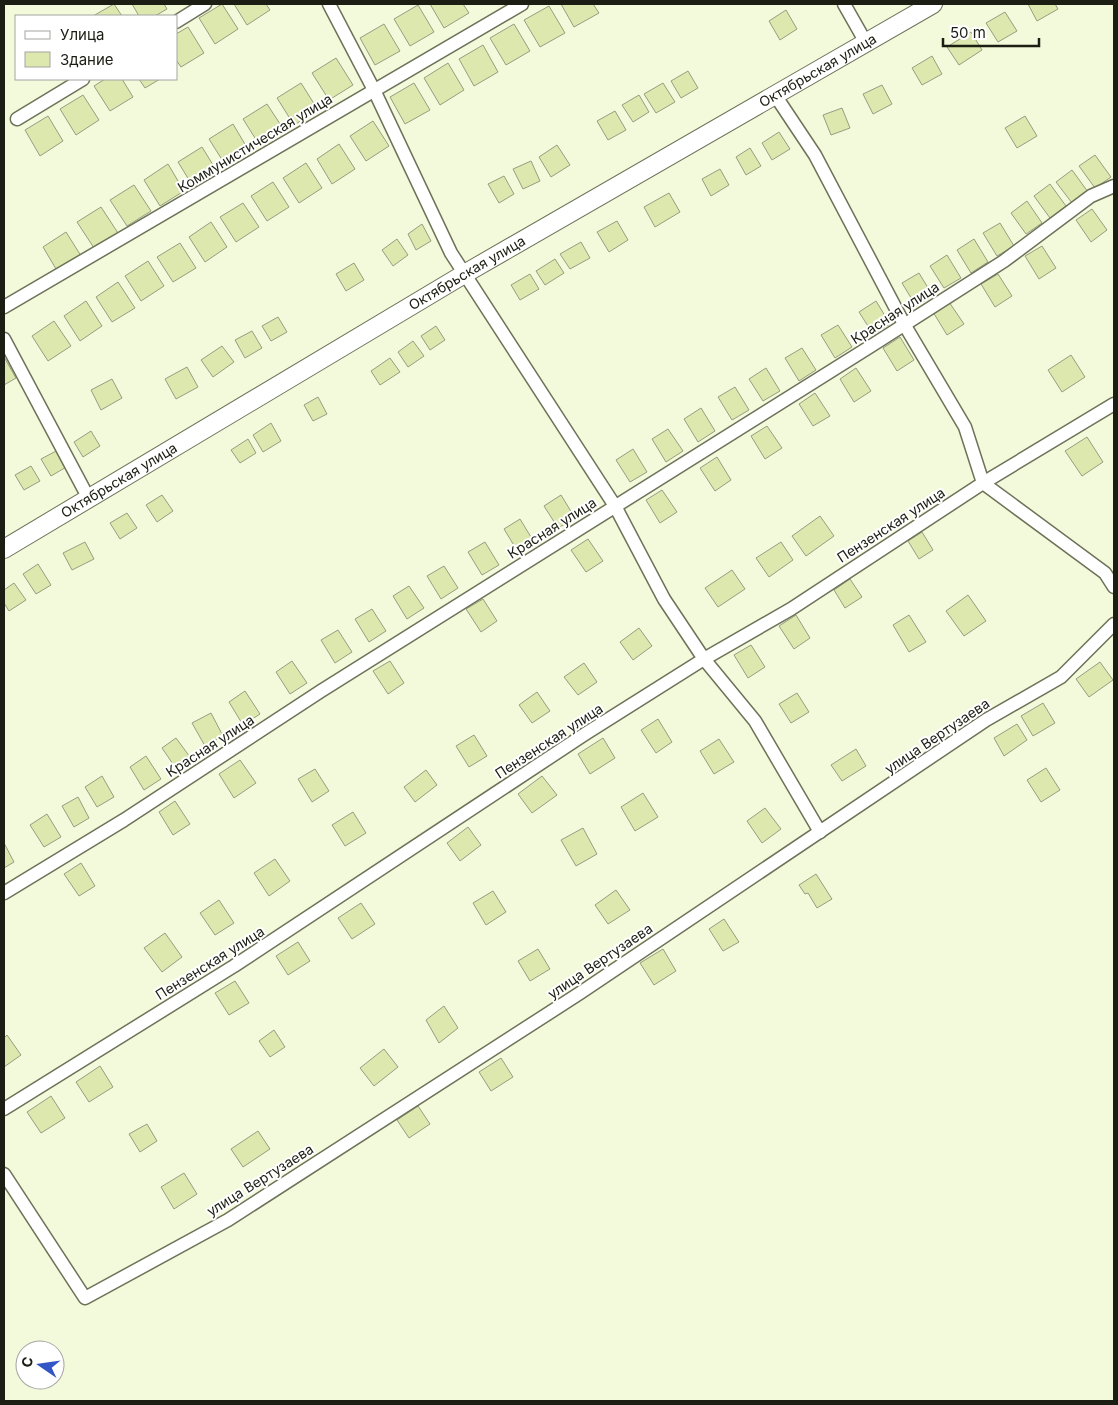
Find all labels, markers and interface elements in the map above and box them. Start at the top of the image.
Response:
legend [15,15,178,80]
scale bar [943,15,1039,47]
text: 50 m [950,23,986,42]
text: Улица [60,25,104,44]
street label: Октябрьская улица [756,30,879,110]
text: Здание [60,50,114,69]
street label: Коммунистическая улица [174,90,335,196]
street label: Октябрьская улица [405,232,528,313]
street label: Красная улица [847,278,942,347]
street label: Октябрьская улица [58,439,180,521]
street label: Пензенская улица [834,483,948,566]
street label: Красная улица [504,493,599,562]
street label: улица Вертузаева [881,694,992,777]
street label: Пензенская улица [492,699,606,782]
street label: Красная улица [162,711,257,780]
street label: улица Вертузаева [544,919,655,1002]
street label: Пензенская улица [152,922,267,1003]
street label: улица Вертузаева [203,1140,316,1219]
north arrow [15,1340,65,1390]
text: С [17,1355,36,1369]

